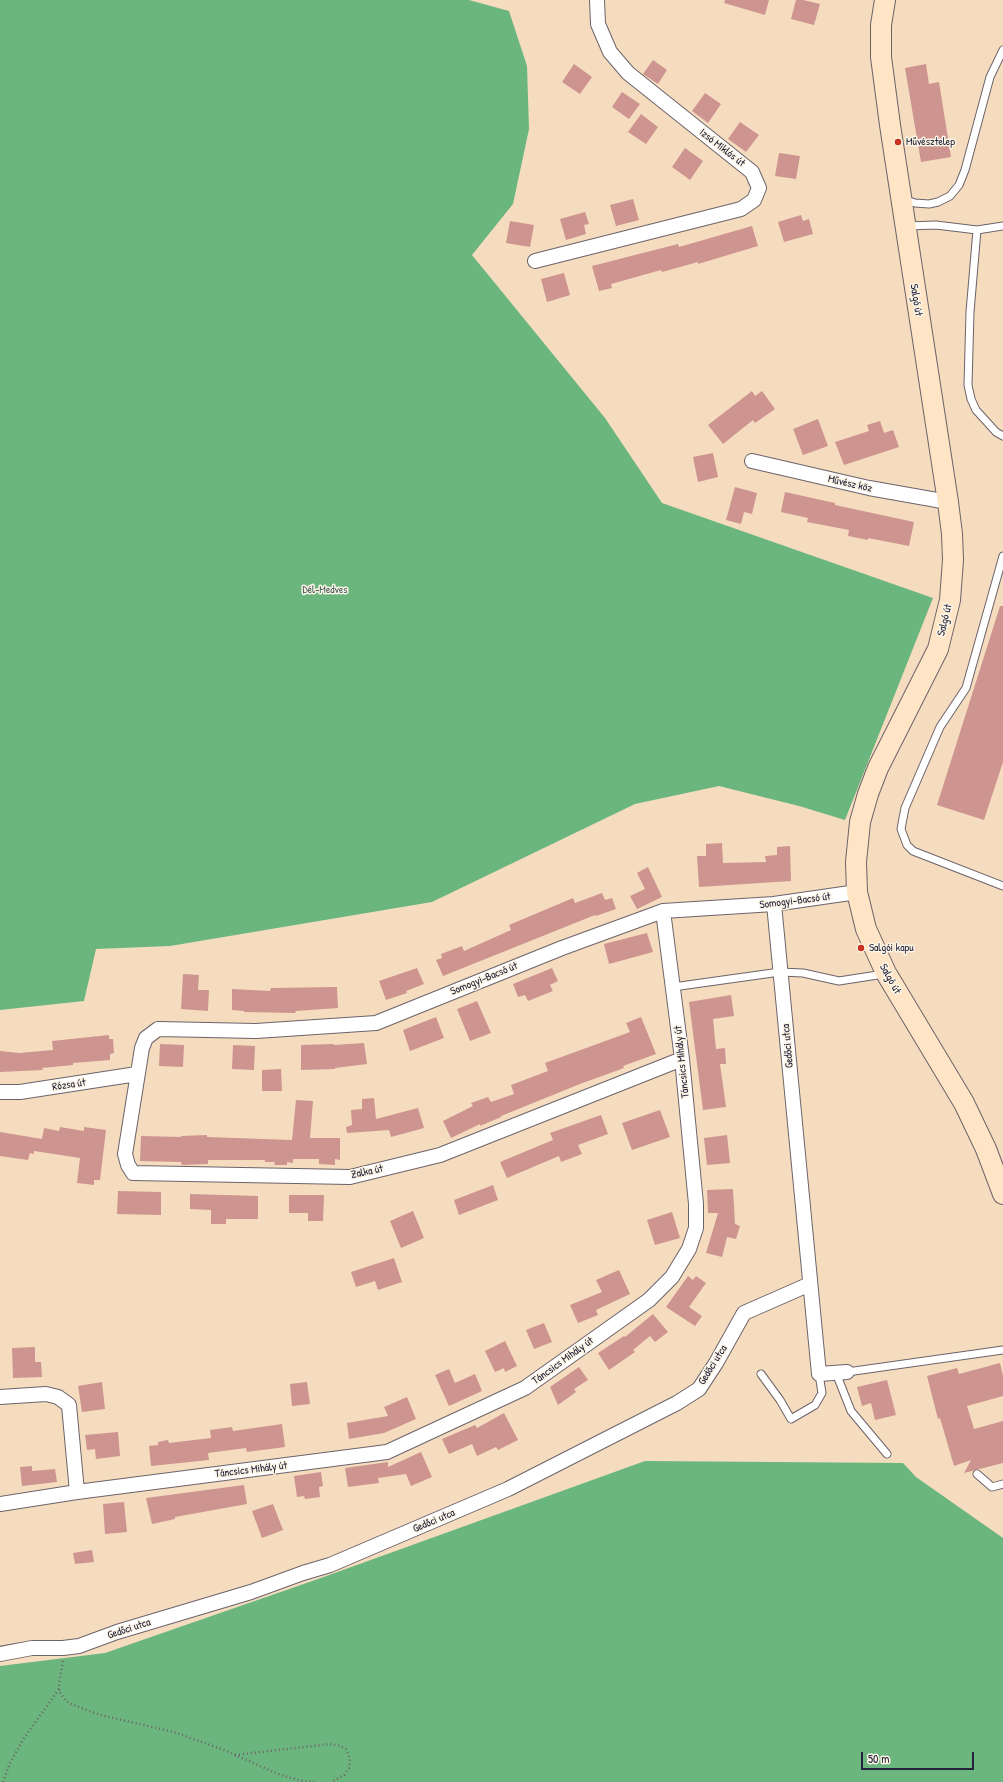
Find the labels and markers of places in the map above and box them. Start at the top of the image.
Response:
place label: Művésztelep [906,135,955,149]
marker: Művésztelep [893,137,903,147]
place label: Salgói kapu [869,941,914,955]
marker: Salgói kapu [856,943,866,953]

